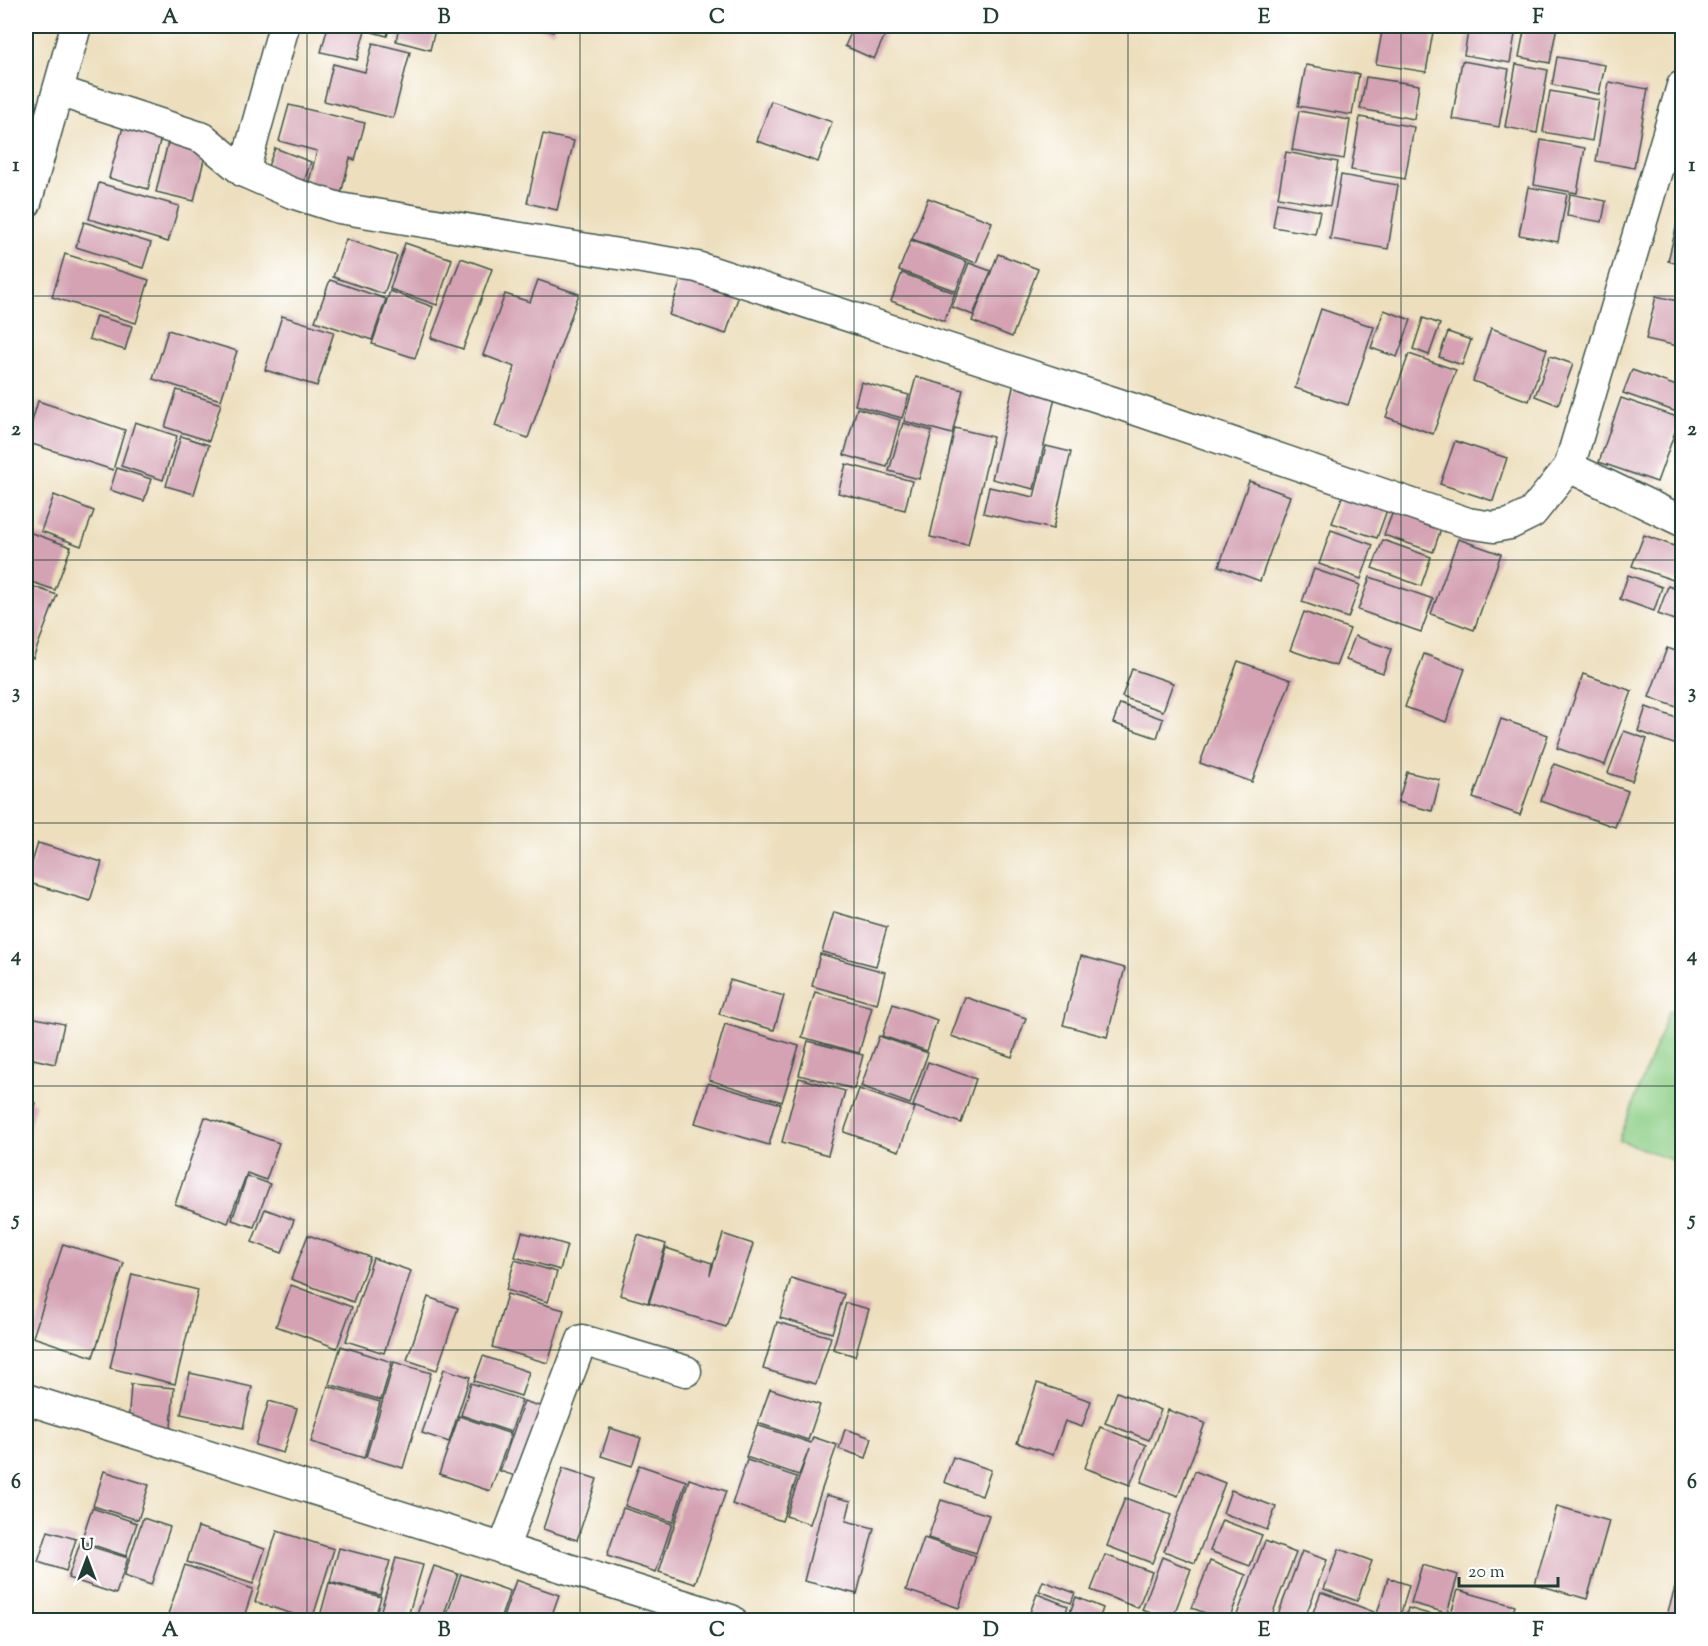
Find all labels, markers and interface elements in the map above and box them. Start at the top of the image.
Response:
text: A [162,4,179,33]
text: B [438,4,451,33]
text: C [709,4,725,33]
text: D [983,4,999,33]
text: E [1258,4,1271,33]
text: F [1532,4,1544,33]
text: 1 [13,152,20,181]
text: 1 [1689,152,1696,181]
text: 2 [11,416,21,445]
text: 2 [1687,416,1697,445]
text: 3 [12,679,20,708]
text: 3 [1688,679,1696,708]
text: 4 [10,942,21,971]
text: 4 [1686,942,1697,971]
text: 5 [11,1206,20,1235]
text: 5 [1687,1206,1696,1235]
text: 6 [11,1469,21,1498]
text: 6 [1687,1469,1697,1498]
north arrow [57,1529,117,1589]
text: U [80,1535,94,1558]
scale bar [1459,1550,1558,1588]
text: 20 m [1468,1560,1505,1586]
text: A [162,1617,179,1646]
text: B [438,1617,451,1646]
text: C [709,1617,725,1646]
text: D [983,1617,999,1646]
text: E [1258,1617,1271,1646]
text: F [1532,1617,1544,1646]

